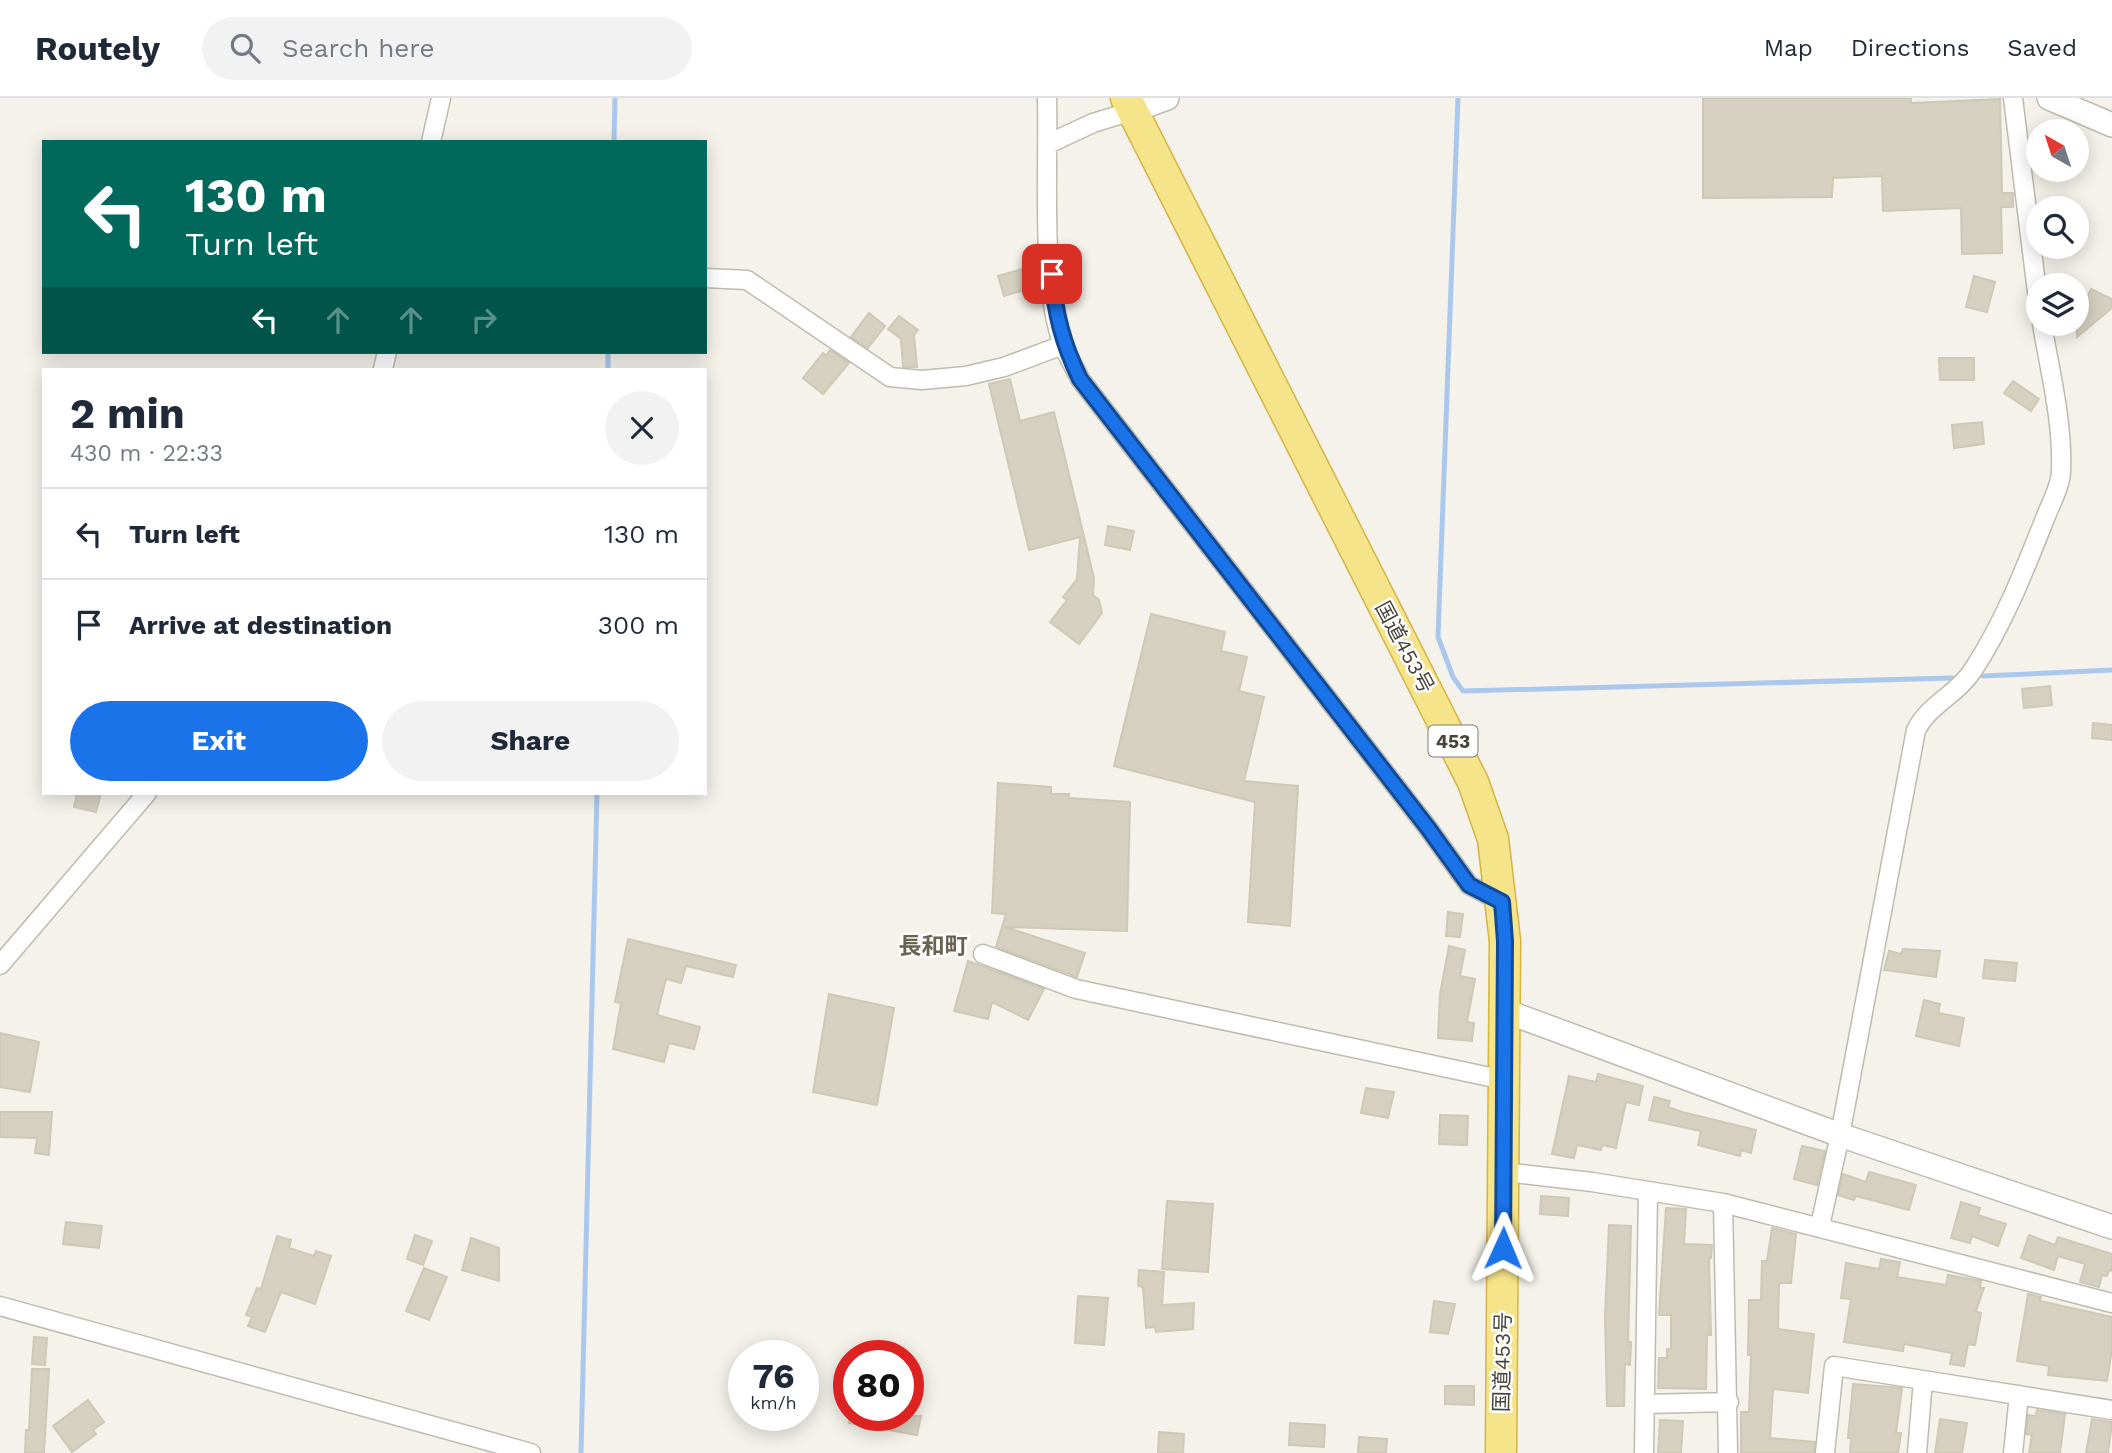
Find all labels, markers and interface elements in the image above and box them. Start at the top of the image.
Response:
search box [202,17,692,80]
text: Routely [35,29,160,68]
icon: search [226,29,264,67]
text: Search here [282,33,434,63]
text: Map [1764,34,1813,62]
text: Directions [1851,34,1969,62]
text: Saved [2007,34,2077,62]
north arrow [2026,119,2090,182]
map controls [2026,119,2089,336]
text: 130 m [185,166,327,224]
icon: left [70,168,161,259]
button: search [2026,196,2089,259]
text: Turn left [185,225,318,263]
pin [1022,244,1082,304]
icon: arrive [1033,255,1071,293]
button: layers [2026,273,2089,336]
icon: left [246,301,284,339]
icon: ahead [319,301,357,339]
icon: ahead [392,301,430,339]
icon: right [465,301,503,339]
text: 2 min [70,389,185,438]
button: close [605,391,679,465]
text: 430 m · 22:33 [70,440,223,467]
icon: left [70,515,108,553]
text: Turn left [129,519,240,549]
text: 130 m [604,519,679,549]
street label: 国道453号 [1370,597,1440,697]
icon: arrive [70,606,108,644]
text: Arrive at destination [129,610,392,640]
text: 300 m [598,610,679,640]
button: Exit [70,701,368,781]
button: Share [382,701,679,781]
road number: 453 [1428,726,1478,756]
district label: 長和町 [899,933,968,960]
position arrow [1466,1211,1540,1285]
street label: 国道453号 [1489,1312,1515,1412]
speed limit sign: 80 [833,1340,924,1431]
text: 76 [753,1355,794,1397]
text: km/h [750,1392,797,1413]

